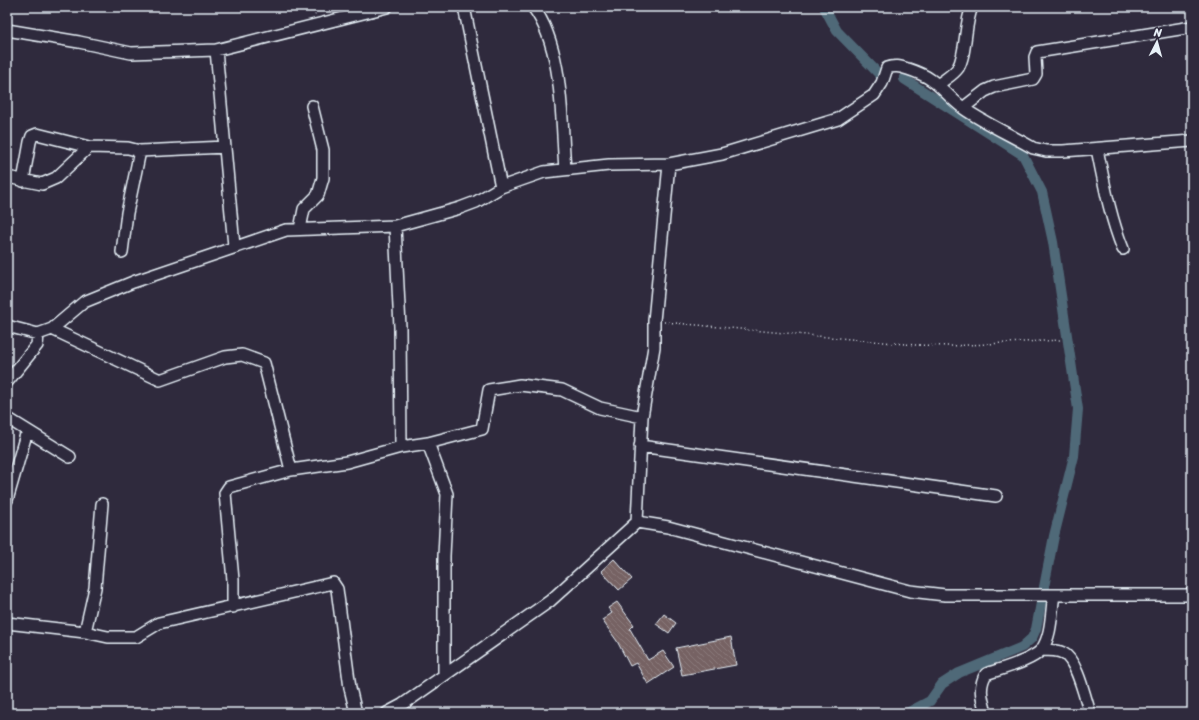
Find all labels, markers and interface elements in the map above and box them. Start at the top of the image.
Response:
north arrow [1137,22,1177,62]
text: N [1152,23,1163,42]

